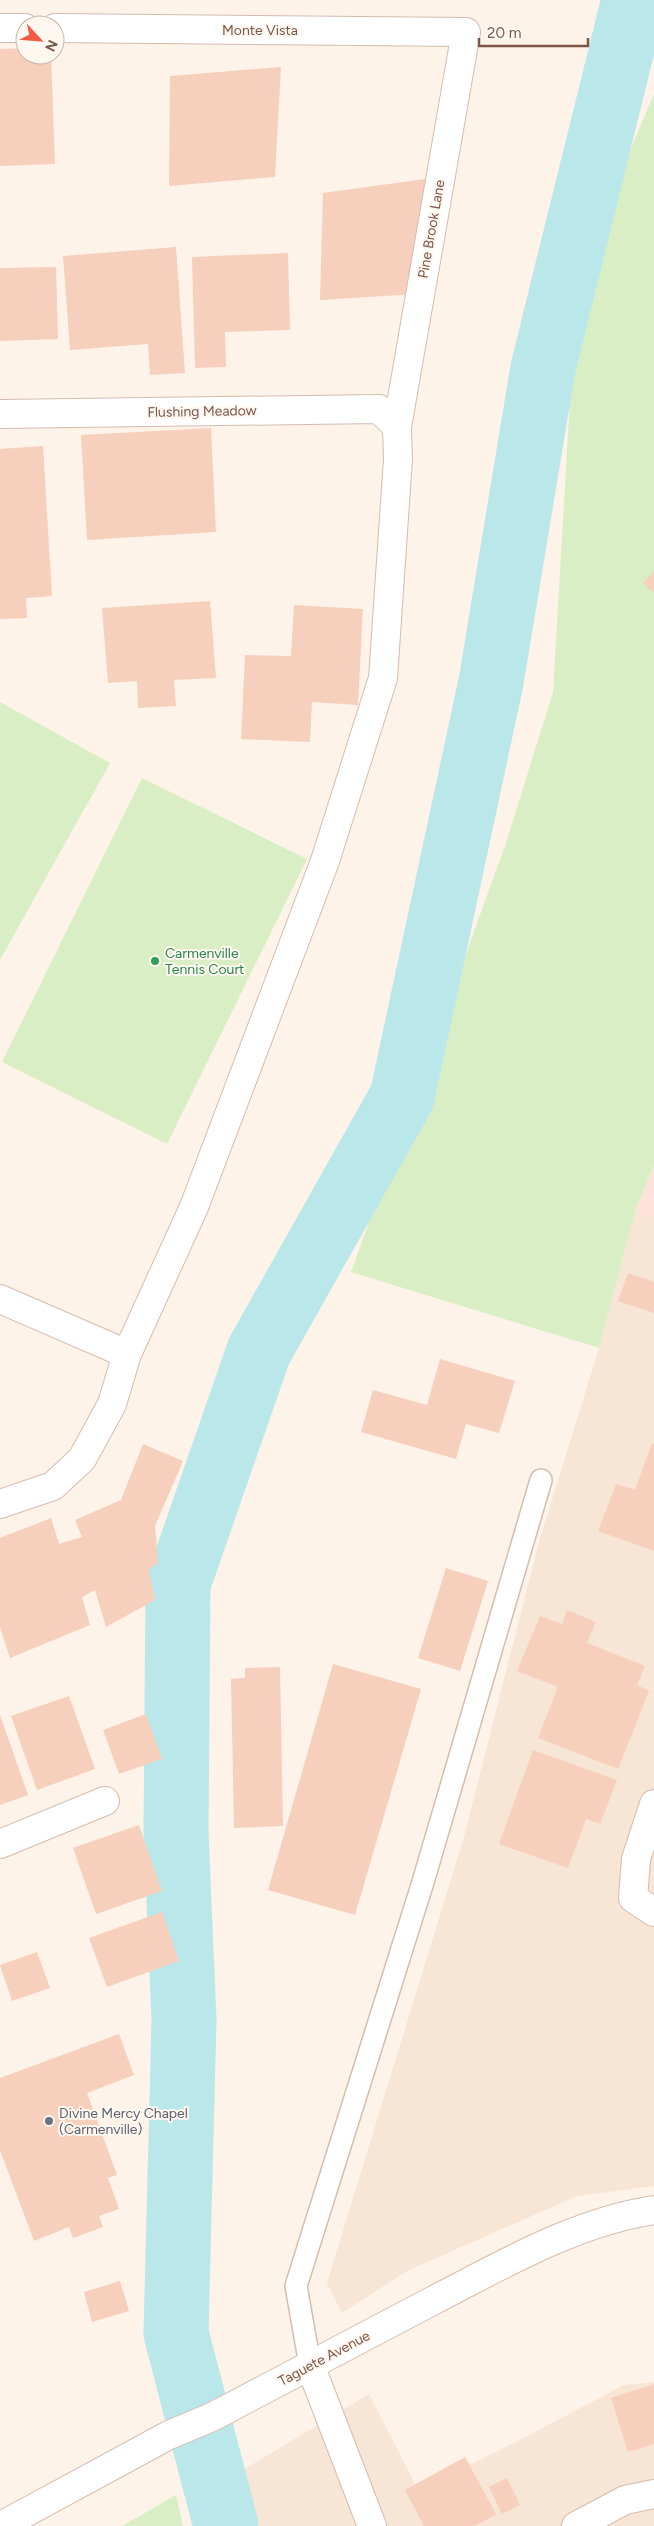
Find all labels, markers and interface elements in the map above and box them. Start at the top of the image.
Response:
north arrow [15,15,65,65]
scale bar [479,15,588,47]
street label: Monte Vista [222,22,298,39]
text: 20 m [487,24,521,42]
text: N [41,37,61,54]
street label: Pine Brook Lane [414,178,449,280]
street label: Flushing Meadow [147,402,257,421]
place label: Carmenville Tennis Court [165,945,244,978]
marker: Carmenville Tennis Court [149,955,161,967]
place label: Divine Mercy Chapel (Carmenville) [59,2105,188,2138]
marker: Divine Mercy Chapel (Carmenville) [43,2115,55,2127]
street label: Taguete Avenue [275,2327,373,2390]

